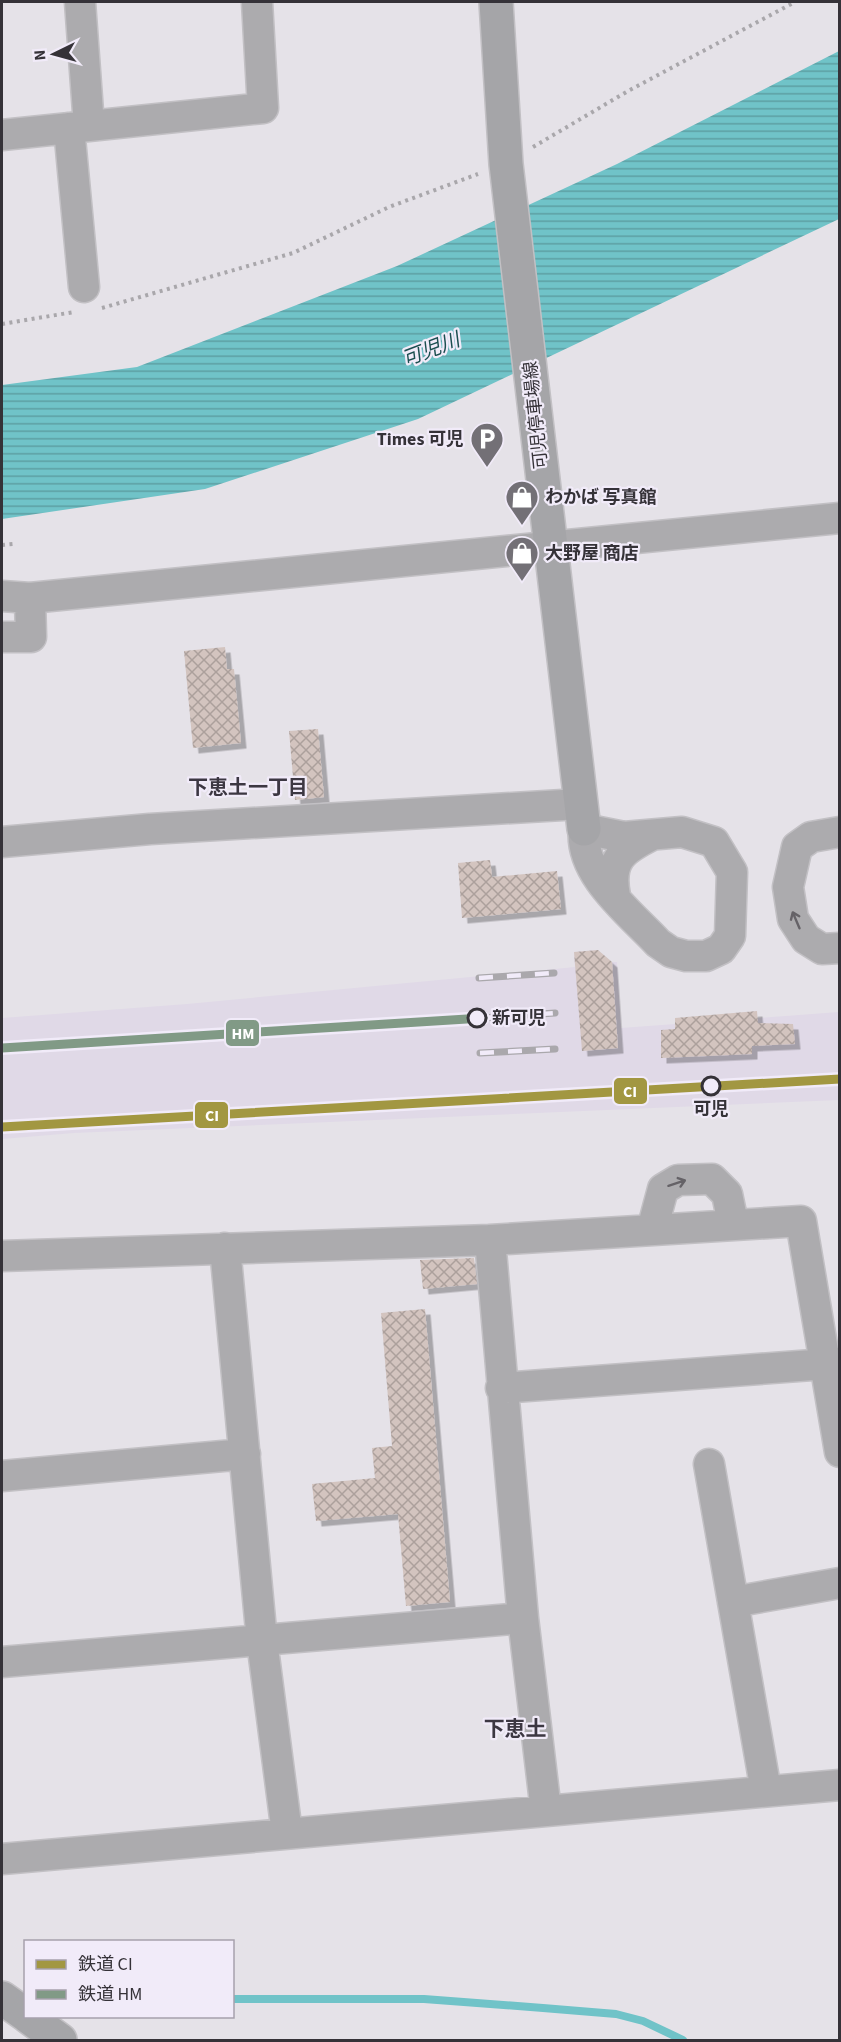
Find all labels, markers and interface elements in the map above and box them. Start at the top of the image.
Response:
north arrow [24,24,84,84]
text: N [29,49,51,61]
water label: 可児川 [398,325,466,374]
street label: 可児停車場線 [518,360,554,470]
parking icon: Times 可児 [469,421,505,468]
place label: Times 可児 [377,427,464,452]
shop icon: わかば 写真館 [504,479,540,526]
place label: わかば 写真館 [545,485,657,510]
shop icon: 大野屋 商店 [504,535,540,582]
place label: 大野屋 商店 [545,541,639,566]
district label: 下恵土一丁目 [188,774,308,802]
one-way arrow [790,911,801,929]
place label: 新可児 [492,1006,546,1031]
marker: 新可児 [467,1008,487,1028]
line badge: HM [225,1019,260,1047]
text: HM [232,1023,254,1045]
marker: 可児 [701,1076,721,1096]
line badge: CI [613,1077,648,1105]
text: CI [623,1081,637,1103]
place label: 可児 [693,1097,729,1122]
line badge: CI [194,1101,229,1129]
text: CI [205,1105,219,1127]
one-way arrow [668,1177,687,1188]
district label: 下恵土 [484,1714,547,1744]
legend [24,1940,234,2018]
text: 鉄道 CI [78,1952,133,1977]
text: 鉄道 HM [78,1982,142,2007]

